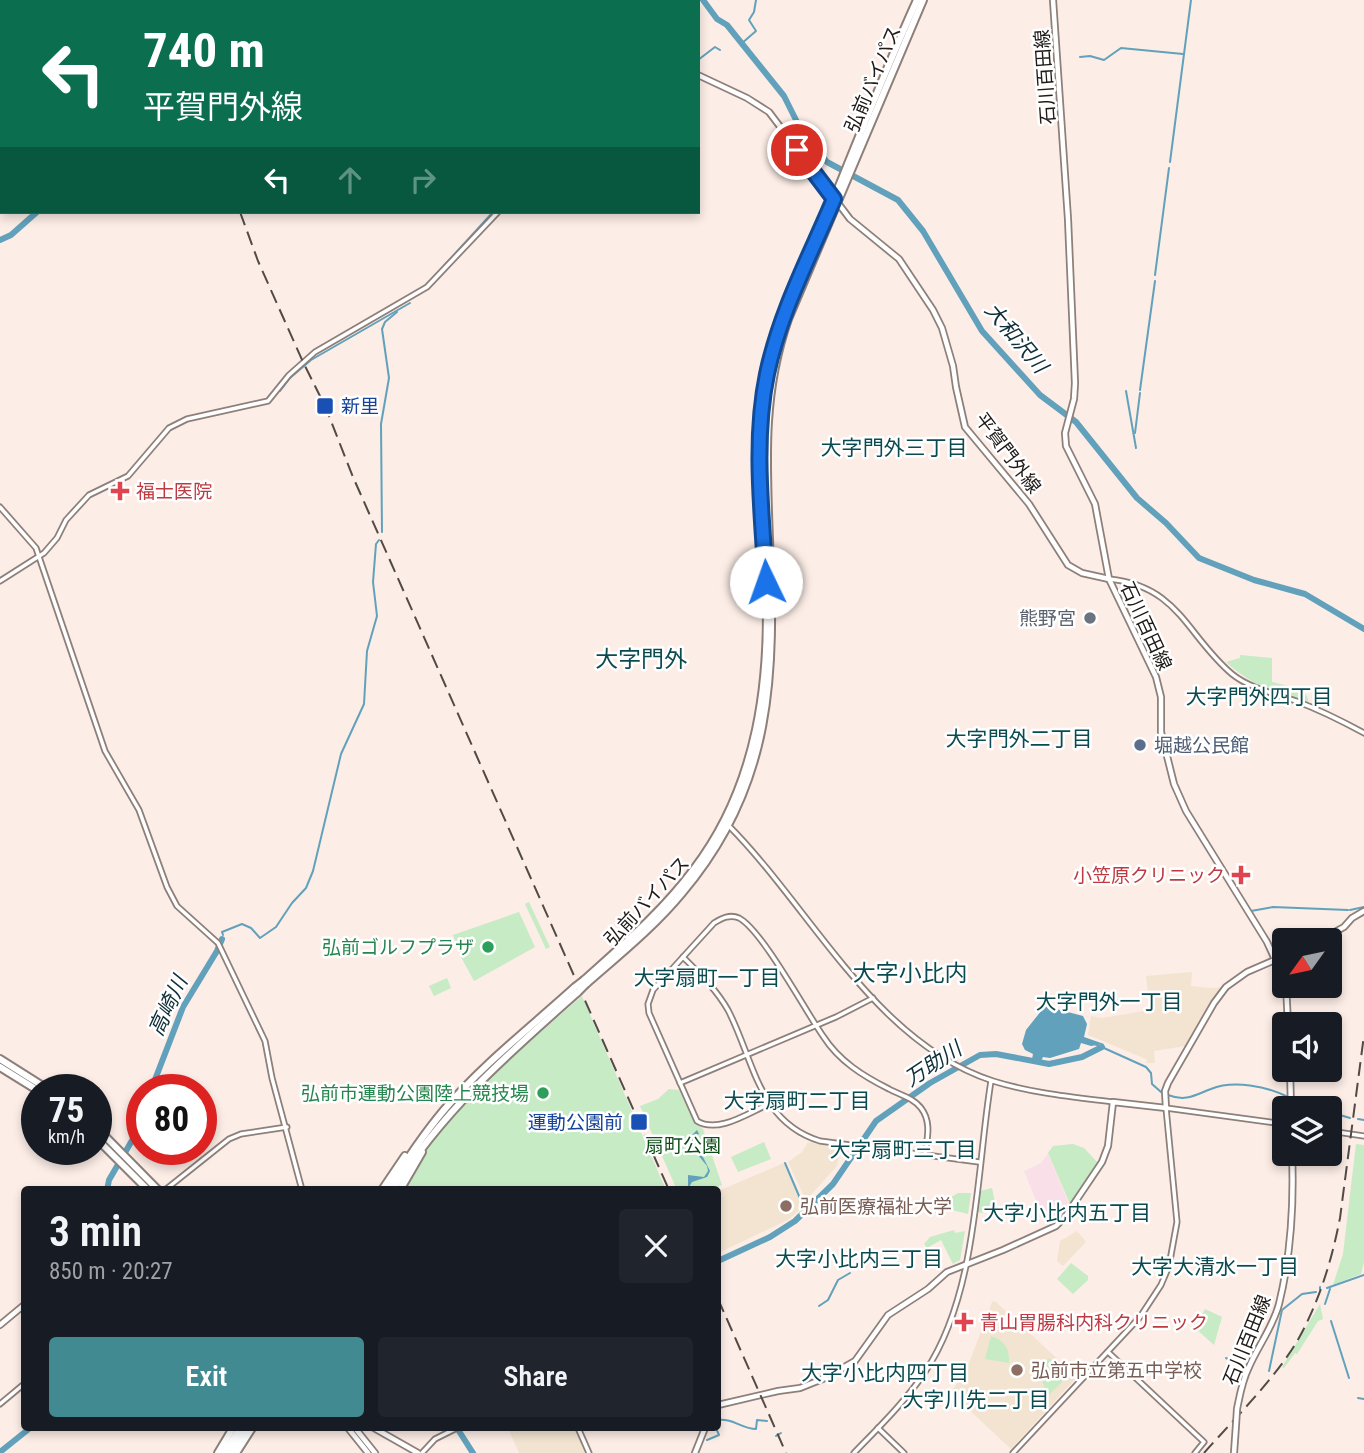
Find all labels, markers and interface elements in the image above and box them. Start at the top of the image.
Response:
text: 740 m [143,22,265,79]
street label: 弘前バイパス [840,22,906,136]
icon: left [28,28,119,119]
street label: 石川百田線 [1030,29,1060,125]
text: 平賀門外線 [143,88,303,126]
pin [767,120,827,180]
icon: arrive [778,131,816,169]
icon: left [258,161,296,199]
icon: ahead [331,161,369,199]
icon: right [404,161,442,199]
water label: 大和沢川 [980,298,1053,379]
place label: 新里 [341,395,379,418]
marker: 新里 [315,396,335,416]
street label: 平賀門外線 [970,408,1046,498]
district label: 大字門外三丁目 [821,436,968,460]
place label: 福士医院 [136,480,212,503]
marker: 福士医院 [110,481,130,501]
position arrow [729,545,803,619]
street label: 石川百田線 [1115,578,1177,674]
place label: 熊野宮 [1019,607,1076,630]
marker: 熊野宮 [1082,610,1098,626]
district label: 大字門外 [595,646,688,673]
district label: 大字門外四丁目 [1186,685,1333,709]
district label: 大字門外二丁目 [946,727,1093,751]
place label: 堀越公民館 [1154,734,1249,757]
marker: 堀越公民館 [1132,737,1148,753]
street label: 弘前バイパス [600,852,694,950]
place label: 小笠原クリニック [1073,864,1225,887]
marker: 小笠原クリニック [1231,865,1251,885]
north arrow [1272,928,1342,998]
map controls [1272,928,1342,1166]
place label: 弘前ゴルフプラザ [322,936,474,959]
marker: 弘前ゴルフプラザ [480,939,496,955]
district label: 大字小比内 [853,960,968,987]
district label: 大字扇町一丁目 [634,966,781,990]
water label: 高崎川 [144,971,193,1040]
district label: 大字門外一丁目 [1036,990,1183,1014]
button: sound [1272,1012,1342,1082]
water label: 万助川 [900,1036,968,1091]
speed limit sign: 80 [126,1074,217,1165]
place label: 弘前市運動公園陸上競技場 [301,1082,529,1105]
marker: 弘前市運動公園陸上競技場 [535,1085,551,1101]
district label: 大字扇町二丁目 [724,1089,871,1113]
text: 75 [49,1090,84,1131]
button: layers [1272,1096,1342,1166]
place label: 運動公園前 [528,1111,623,1134]
marker: 運動公園前 [629,1112,649,1132]
text: km/h [48,1126,85,1147]
park label: 扇町公園 [645,1134,721,1157]
district label: 大字扇町三丁目 [830,1138,977,1162]
place label: 弘前医療福祉大学 [800,1195,952,1218]
marker: 弘前医療福祉大学 [778,1198,794,1214]
district label: 大字小比内五丁目 [983,1201,1151,1225]
text: 3 min [49,1207,142,1256]
button: close [619,1209,693,1283]
district label: 大字小比内三丁目 [775,1247,943,1271]
district label: 大字大清水一丁目 [1131,1255,1299,1279]
text: 850 m · 20:27 [49,1258,173,1285]
street label: 石川百田線 [1219,1292,1275,1388]
place label: 青山胃腸科内科クリニック [980,1311,1208,1334]
marker: 青山胃腸科内科クリニック [954,1312,974,1332]
button: Exit [49,1337,364,1417]
button: Share [378,1337,693,1417]
place label: 弘前市立第五中学校 [1031,1359,1202,1382]
district label: 大字小比内四丁目 [801,1361,969,1385]
marker: 弘前市立第五中学校 [1009,1362,1025,1378]
district label: 大字川先二丁目 [903,1388,1050,1412]

